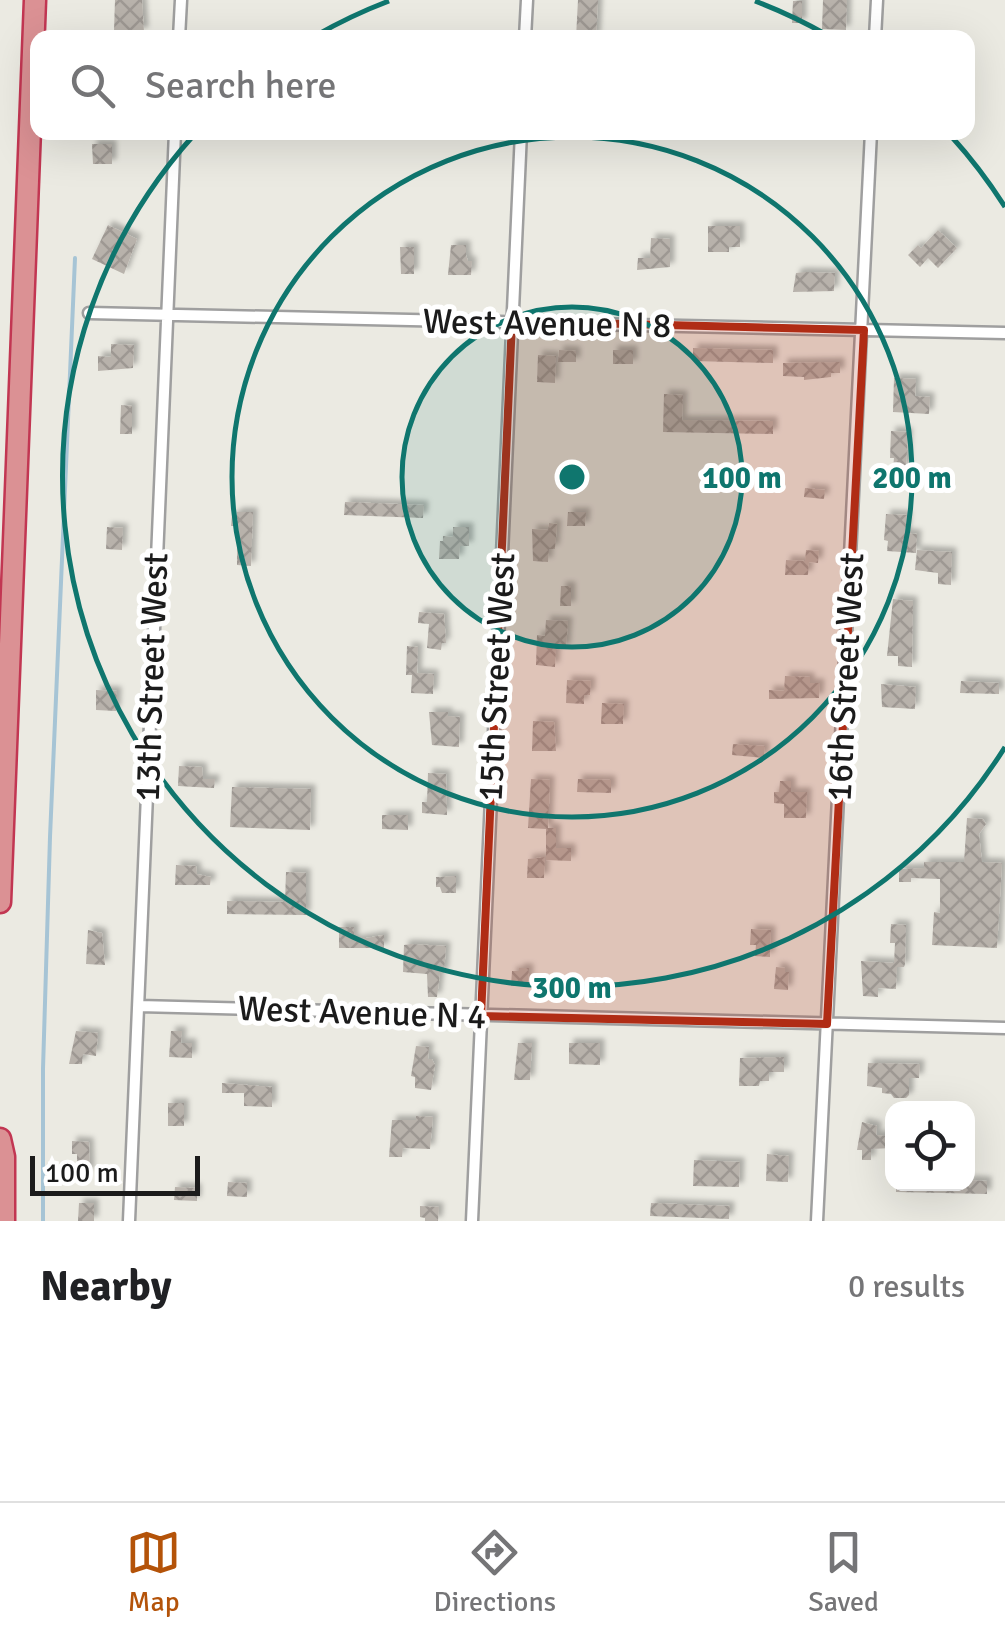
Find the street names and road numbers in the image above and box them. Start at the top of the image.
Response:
street label: West Avenue N 8 [422,300,672,347]
street label: 15th Street West [469,551,524,803]
street label: 16th Street West [818,551,873,803]
street label: 13th Street West [126,552,177,802]
street label: West Avenue N 4 [237,987,487,1038]

